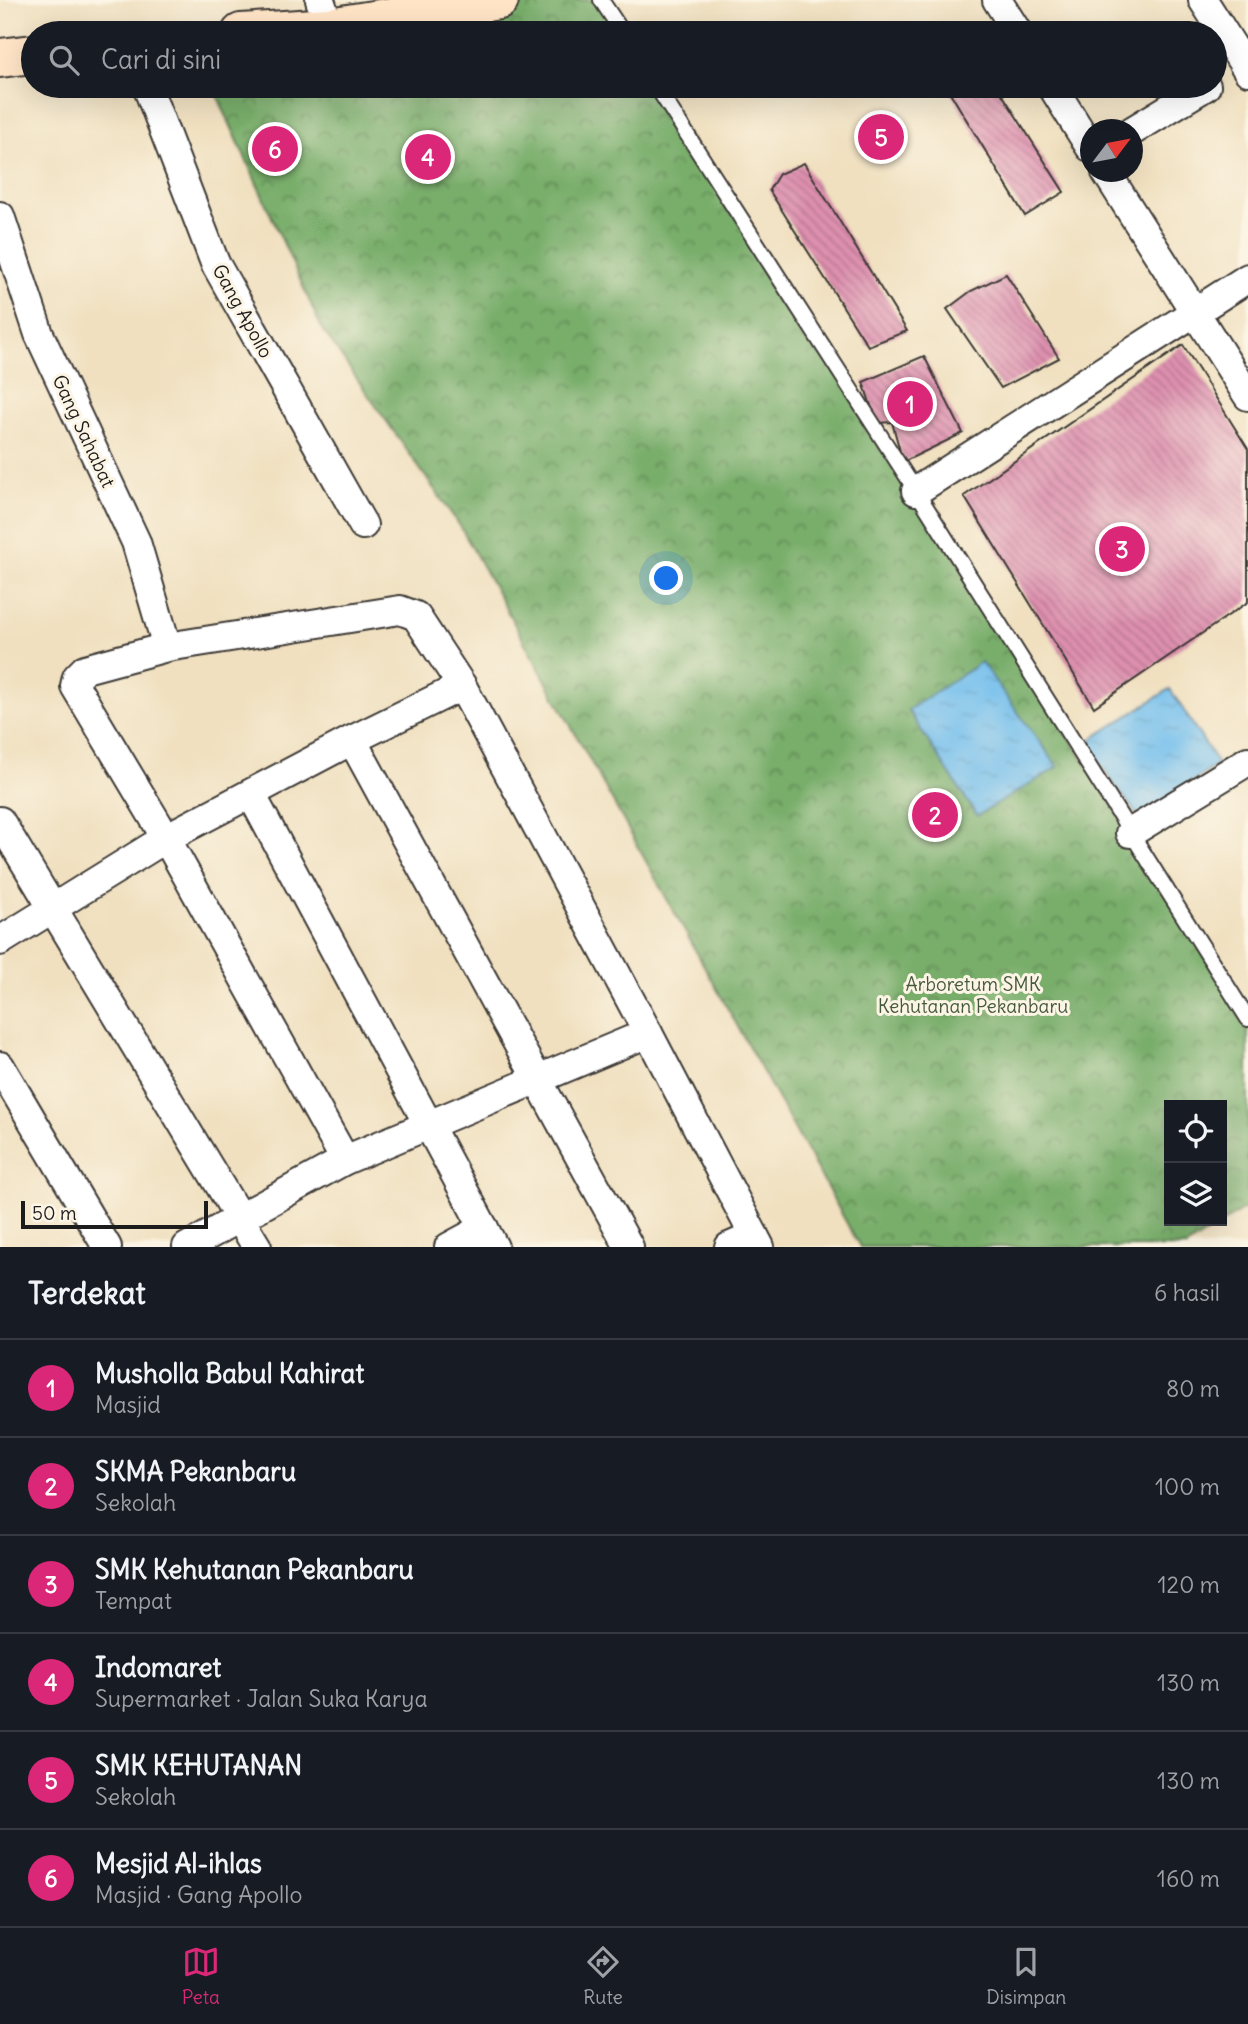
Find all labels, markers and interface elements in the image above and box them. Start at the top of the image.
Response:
search box [21,21,1227,98]
icon: search [45,41,83,79]
text: Cari di sini [101,43,221,76]
pin: 5 [858,111,904,163]
north arrow [1080,119,1143,182]
pin: 6 [252,123,298,175]
pin: 4 [405,131,451,183]
street label: Gang Apollo [207,260,279,362]
street label: Gang Sahabat [47,371,121,491]
pin: 1 [887,378,933,430]
pin: 3 [1099,523,1145,575]
your location [649,561,683,595]
pin: 2 [912,789,958,841]
park label: Arboretum SMK Kehutanan Pekanbaru [878,972,1068,1018]
map controls [1164,1100,1227,1226]
button: locate [1164,1100,1227,1163]
button: layers [1164,1163,1227,1226]
scale bar [21,1198,208,1230]
text: 50 m [32,1201,77,1225]
text: Terdekat [28,1274,146,1312]
text: 6 hasil [1154,1278,1220,1307]
text: Musholla Babul Kahirat [95,1357,364,1390]
text: 1 [46,1374,56,1403]
text: 80 m [1166,1374,1220,1403]
text: Masjid [95,1390,161,1419]
text: SKMA Pekanbaru [95,1455,296,1488]
text: 2 [45,1472,57,1501]
text: 100 m [1155,1472,1220,1501]
text: Sekolah [95,1488,176,1517]
text: SMK Kehutanan Pekanbaru [95,1553,414,1586]
text: 3 [44,1570,58,1599]
text: 120 m [1157,1570,1220,1599]
text: Tempat [95,1586,172,1615]
text: Indomaret [95,1651,221,1684]
text: 4 [44,1668,58,1697]
text: 130 m [1157,1668,1220,1697]
text: Supermarket · Jalan Suka Karya [95,1684,428,1713]
text: SMK KEHUTANAN [95,1749,302,1782]
text: 5 [44,1766,58,1795]
text: 130 m [1157,1766,1220,1795]
text: Sekolah [95,1782,176,1811]
text: Mesjid Al-ihlas [95,1847,262,1880]
text: 6 [44,1864,58,1893]
text: 160 m [1157,1864,1220,1893]
text: Masjid · Gang Apollo [95,1880,302,1909]
tab: Peta [182,1943,220,2009]
tab: Rute [583,1943,623,2009]
tab: Disimpan [986,1943,1066,2009]

